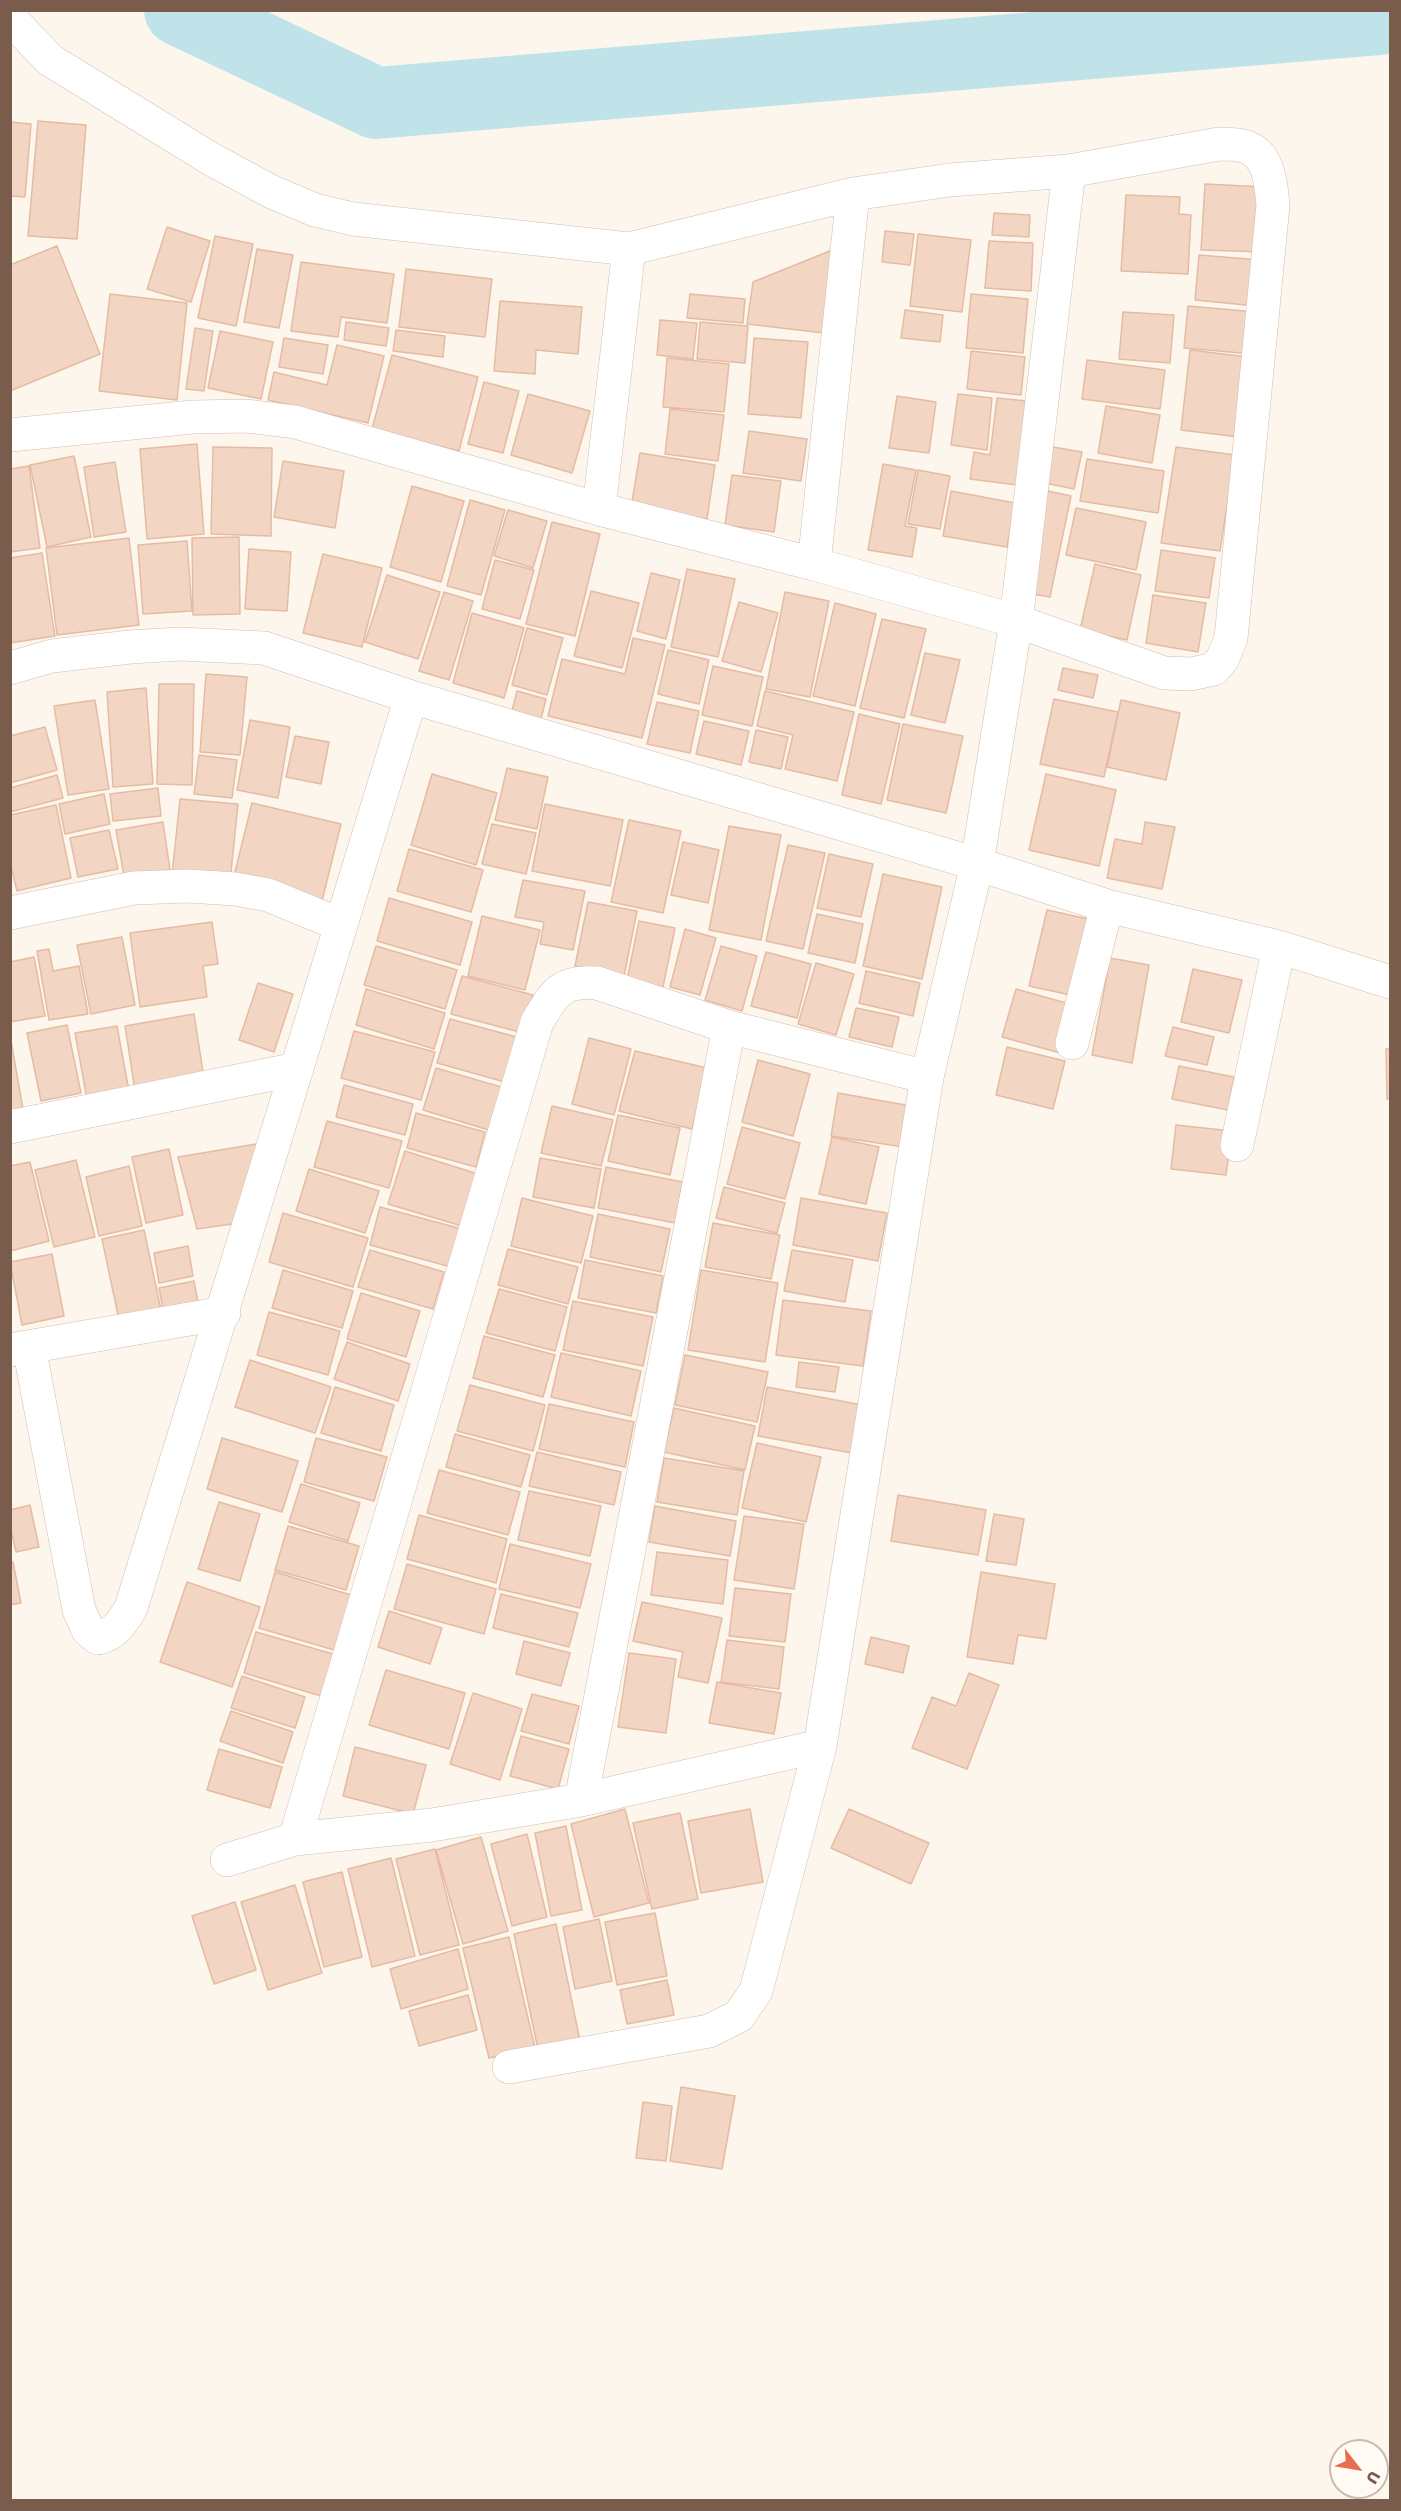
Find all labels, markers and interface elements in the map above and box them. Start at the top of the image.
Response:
north arrow [1329,2439,1389,2499]
text: U [1360,2467,1386,2488]

